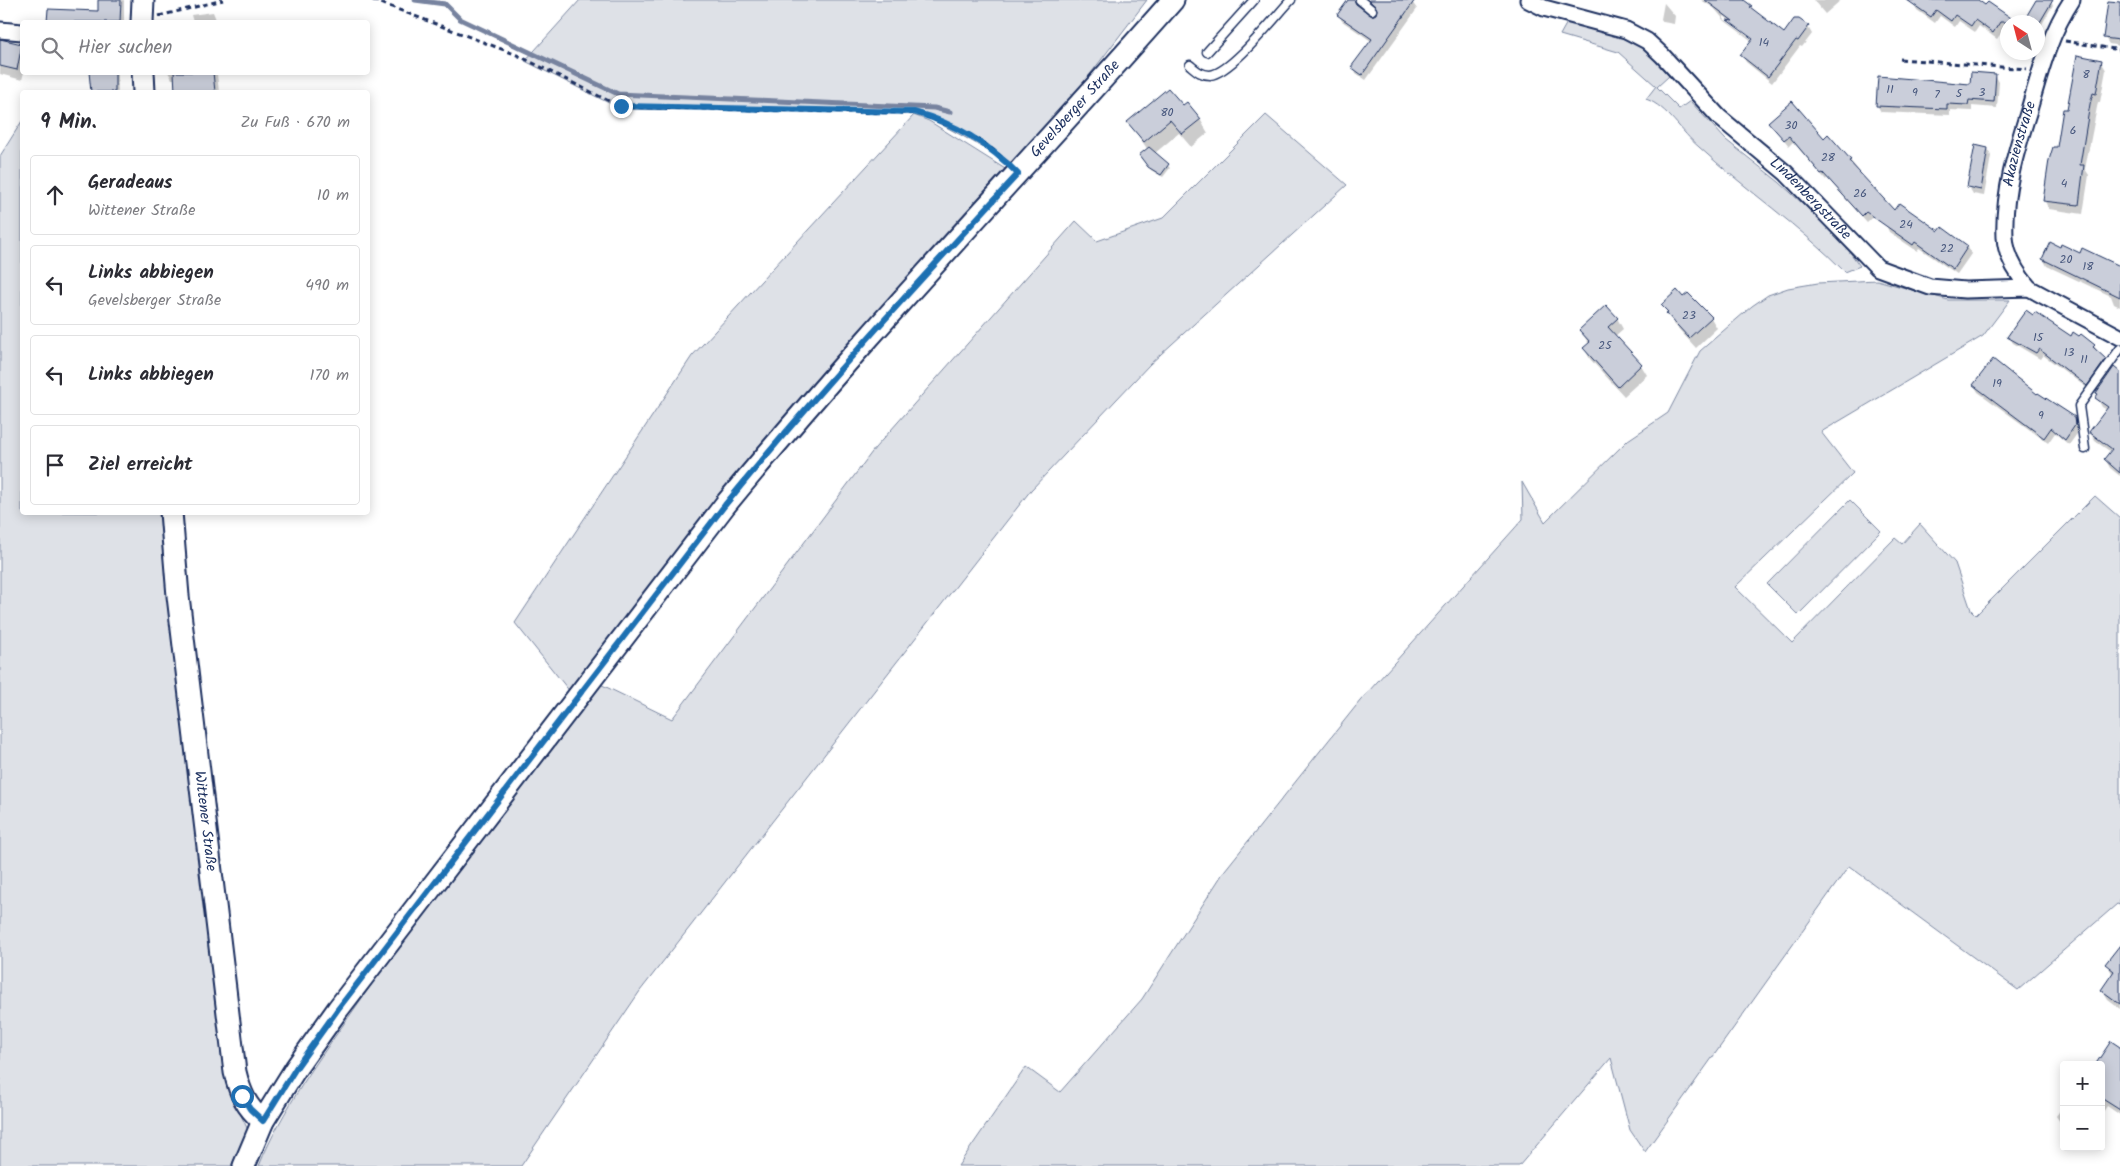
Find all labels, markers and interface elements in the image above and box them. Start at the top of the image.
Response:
north arrow [2000,15,2045,60]
search box [20,20,370,75]
text: Hier suchen [78,33,172,63]
house number: 14 [1759,33,1770,52]
icon: search [38,34,66,62]
street label: Gevelsberger Straße [1025,54,1126,163]
house number: 8 [2082,65,2090,84]
house number: 11 [1886,80,1894,99]
house number: 9 [1912,83,1918,102]
house number: 3 [1979,83,1986,102]
house number: 5 [1956,84,1964,103]
house number: 7 [1934,85,1940,104]
route end [610,95,633,118]
street label: Akazienstraße [1997,98,2043,189]
house number: 80 [1160,103,1174,122]
text: 9 Min. [40,106,97,139]
text: Zu Fuß · 670 m [240,110,350,135]
house number: 30 [1785,116,1797,135]
house number: 6 [2070,121,2076,140]
house number: 28 [1821,148,1836,167]
street label: Lindenbergstraße [1764,152,1857,246]
text: Geradeaus [88,168,173,198]
house number: 4 [2061,174,2068,193]
icon: ahead [41,181,69,209]
text: 10 m [317,183,349,208]
house number: 26 [1853,184,1867,203]
text: Wittener Straße [88,198,195,223]
house number: 24 [1899,215,1913,234]
house number: 22 [1940,239,1954,258]
house number: 20 [2060,250,2072,269]
house number: 18 [2083,257,2094,276]
text: Links abbiegen [88,258,214,288]
icon: left [41,271,69,299]
text: 490 m [305,273,349,298]
text: Gevelsberger Straße [88,288,221,313]
house number: 23 [1682,306,1696,325]
house number: 15 [2033,328,2045,347]
house number: 25 [1598,336,1613,355]
house number: 13 [2064,343,2074,362]
house number: 11 [2080,350,2088,369]
text: Links abbiegen [88,360,214,390]
icon: left [41,361,69,389]
text: 170 m [309,363,349,388]
house number: 19 [1992,374,2002,393]
house number: 9 [2038,406,2044,425]
text: Ziel erreicht [88,450,193,480]
icon: arrive [41,451,69,479]
street label: Wittener Straße [187,770,223,873]
map controls [2060,1061,2105,1151]
button: + [2060,1061,2105,1106]
route start [231,1085,254,1108]
button: − [2060,1106,2105,1151]

